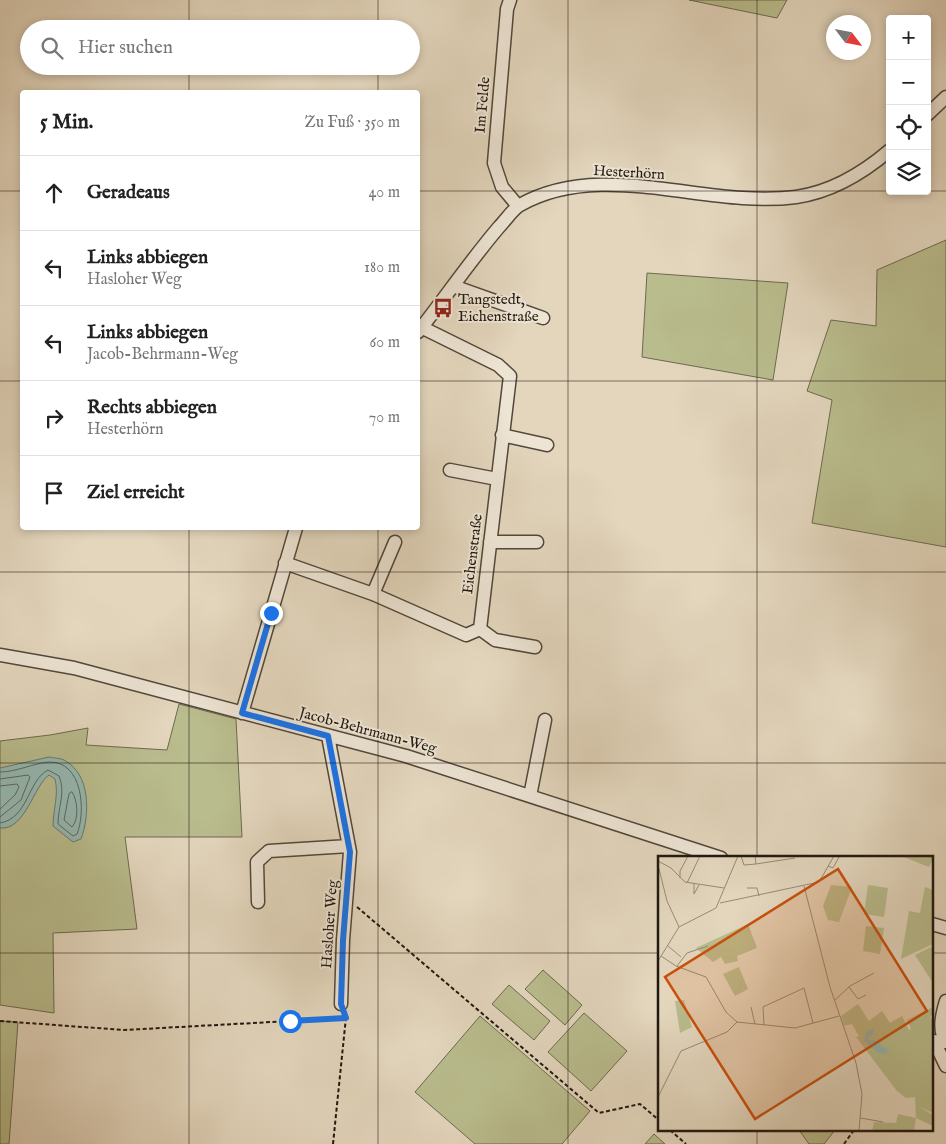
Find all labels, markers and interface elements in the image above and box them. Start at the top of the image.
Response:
north arrow [826,15,871,60]
map controls [886,15,931,195]
button: + [886,15,931,60]
search box [20,20,420,75]
icon: search [38,34,66,62]
text: Hier suchen [78,36,173,60]
button: − [886,60,931,105]
street label: Im Felde [471,76,494,134]
button: locate [886,105,931,150]
text: 5 Min. [40,109,93,136]
text: Zu Fuß · 350 m [304,113,400,133]
button: layers [886,150,931,195]
street label: Hesterhörn [593,161,665,184]
icon: ahead [40,179,68,207]
text: Geradeaus [87,181,170,205]
text: 40 m [368,183,400,203]
text: Links abbiegen [87,246,208,270]
icon: left [40,254,68,282]
text: 180 m [364,258,400,278]
text: Hasloher Weg [87,270,182,290]
place label: Tangstedt, Eichenstraße [458,290,539,326]
bus stop icon: Tangstedt, Eichenstraße [432,297,454,319]
text: Links abbiegen [87,321,208,345]
icon: left [40,329,68,357]
text: 60 m [370,333,400,353]
text: Jacob-Behrmann-Weg [87,345,238,365]
text: Rechts abbiegen [87,396,217,420]
icon: right [40,404,68,432]
text: 70 m [369,408,400,428]
text: Hesterhörn [87,420,164,440]
icon: arrive [40,479,68,507]
text: Ziel erreicht [87,481,185,505]
street label: Eichenstraße [458,513,487,595]
route end [260,602,283,625]
street label: Jacob-Behrmann-Weg [295,702,440,758]
inset map [658,856,934,1132]
street label: Hasloher Weg [317,878,342,969]
route start [279,1010,302,1033]

